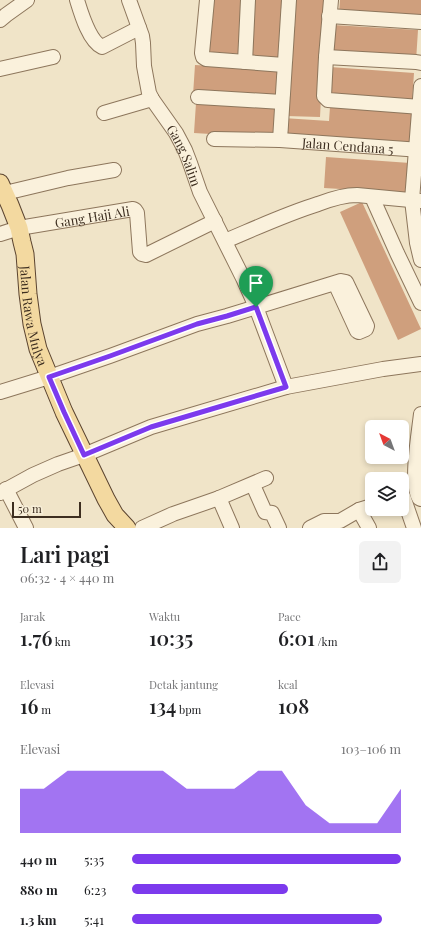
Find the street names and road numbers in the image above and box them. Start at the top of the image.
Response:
street label: Gang Salim [164,121,206,189]
street label: Jalan Cendana 5 [300,133,394,157]
street label: Gang Haji Ali [53,201,131,230]
street label: Jalan Rawa Mulya [17,264,53,369]

